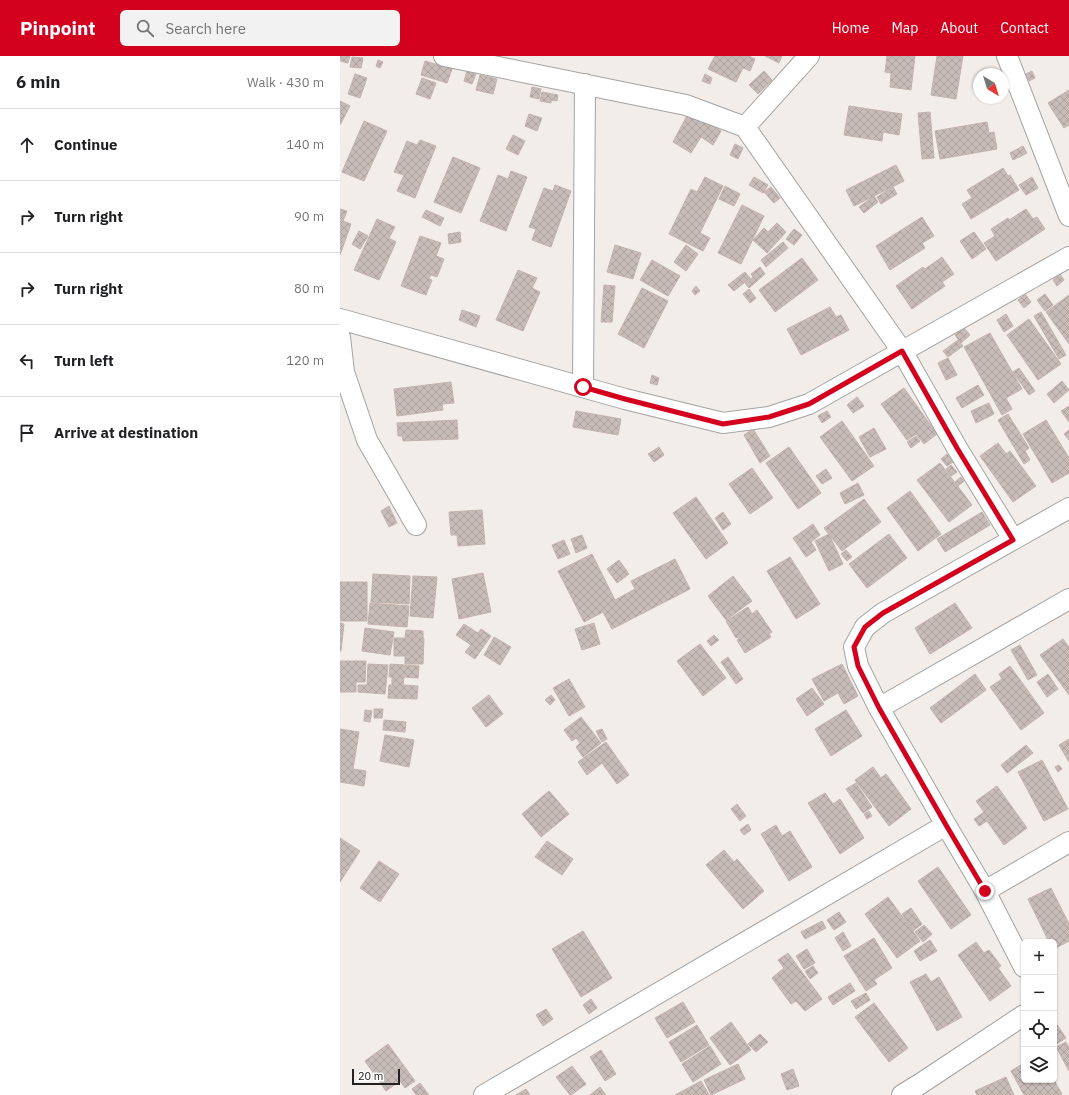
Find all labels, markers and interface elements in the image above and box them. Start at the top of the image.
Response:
search box [120,10,400,46]
text: Pinpoint [20,16,96,40]
icon: search [134,17,156,39]
text: Search here [166,19,246,38]
text: Home [832,19,869,37]
text: Map [891,19,918,37]
text: About [940,19,978,37]
text: Contact [1000,19,1049,37]
north arrow [973,68,1009,104]
text: 6 min [16,71,60,93]
text: Walk · 430 m [247,74,324,91]
icon: ahead [16,134,38,156]
text: Continue [54,135,118,154]
text: 140 m [286,136,324,153]
icon: right [16,206,38,228]
text: Turn right [54,207,123,226]
text: 90 m [294,208,324,225]
icon: right [16,278,38,300]
text: Turn right [54,279,123,298]
text: 80 m [294,280,324,297]
icon: left [16,350,38,372]
text: Turn left [54,351,114,370]
text: 120 m [286,352,324,369]
route start [574,378,592,396]
icon: arrive [16,422,38,444]
text: Arrive at destination [54,423,198,442]
route end [976,882,994,900]
map controls [1021,939,1057,1083]
button: + [1021,939,1057,975]
button: − [1021,975,1057,1011]
button: locate [1021,1011,1057,1047]
button: layers [1021,1047,1057,1083]
scale bar [352,1067,400,1086]
text: 20 m [358,1069,383,1083]

